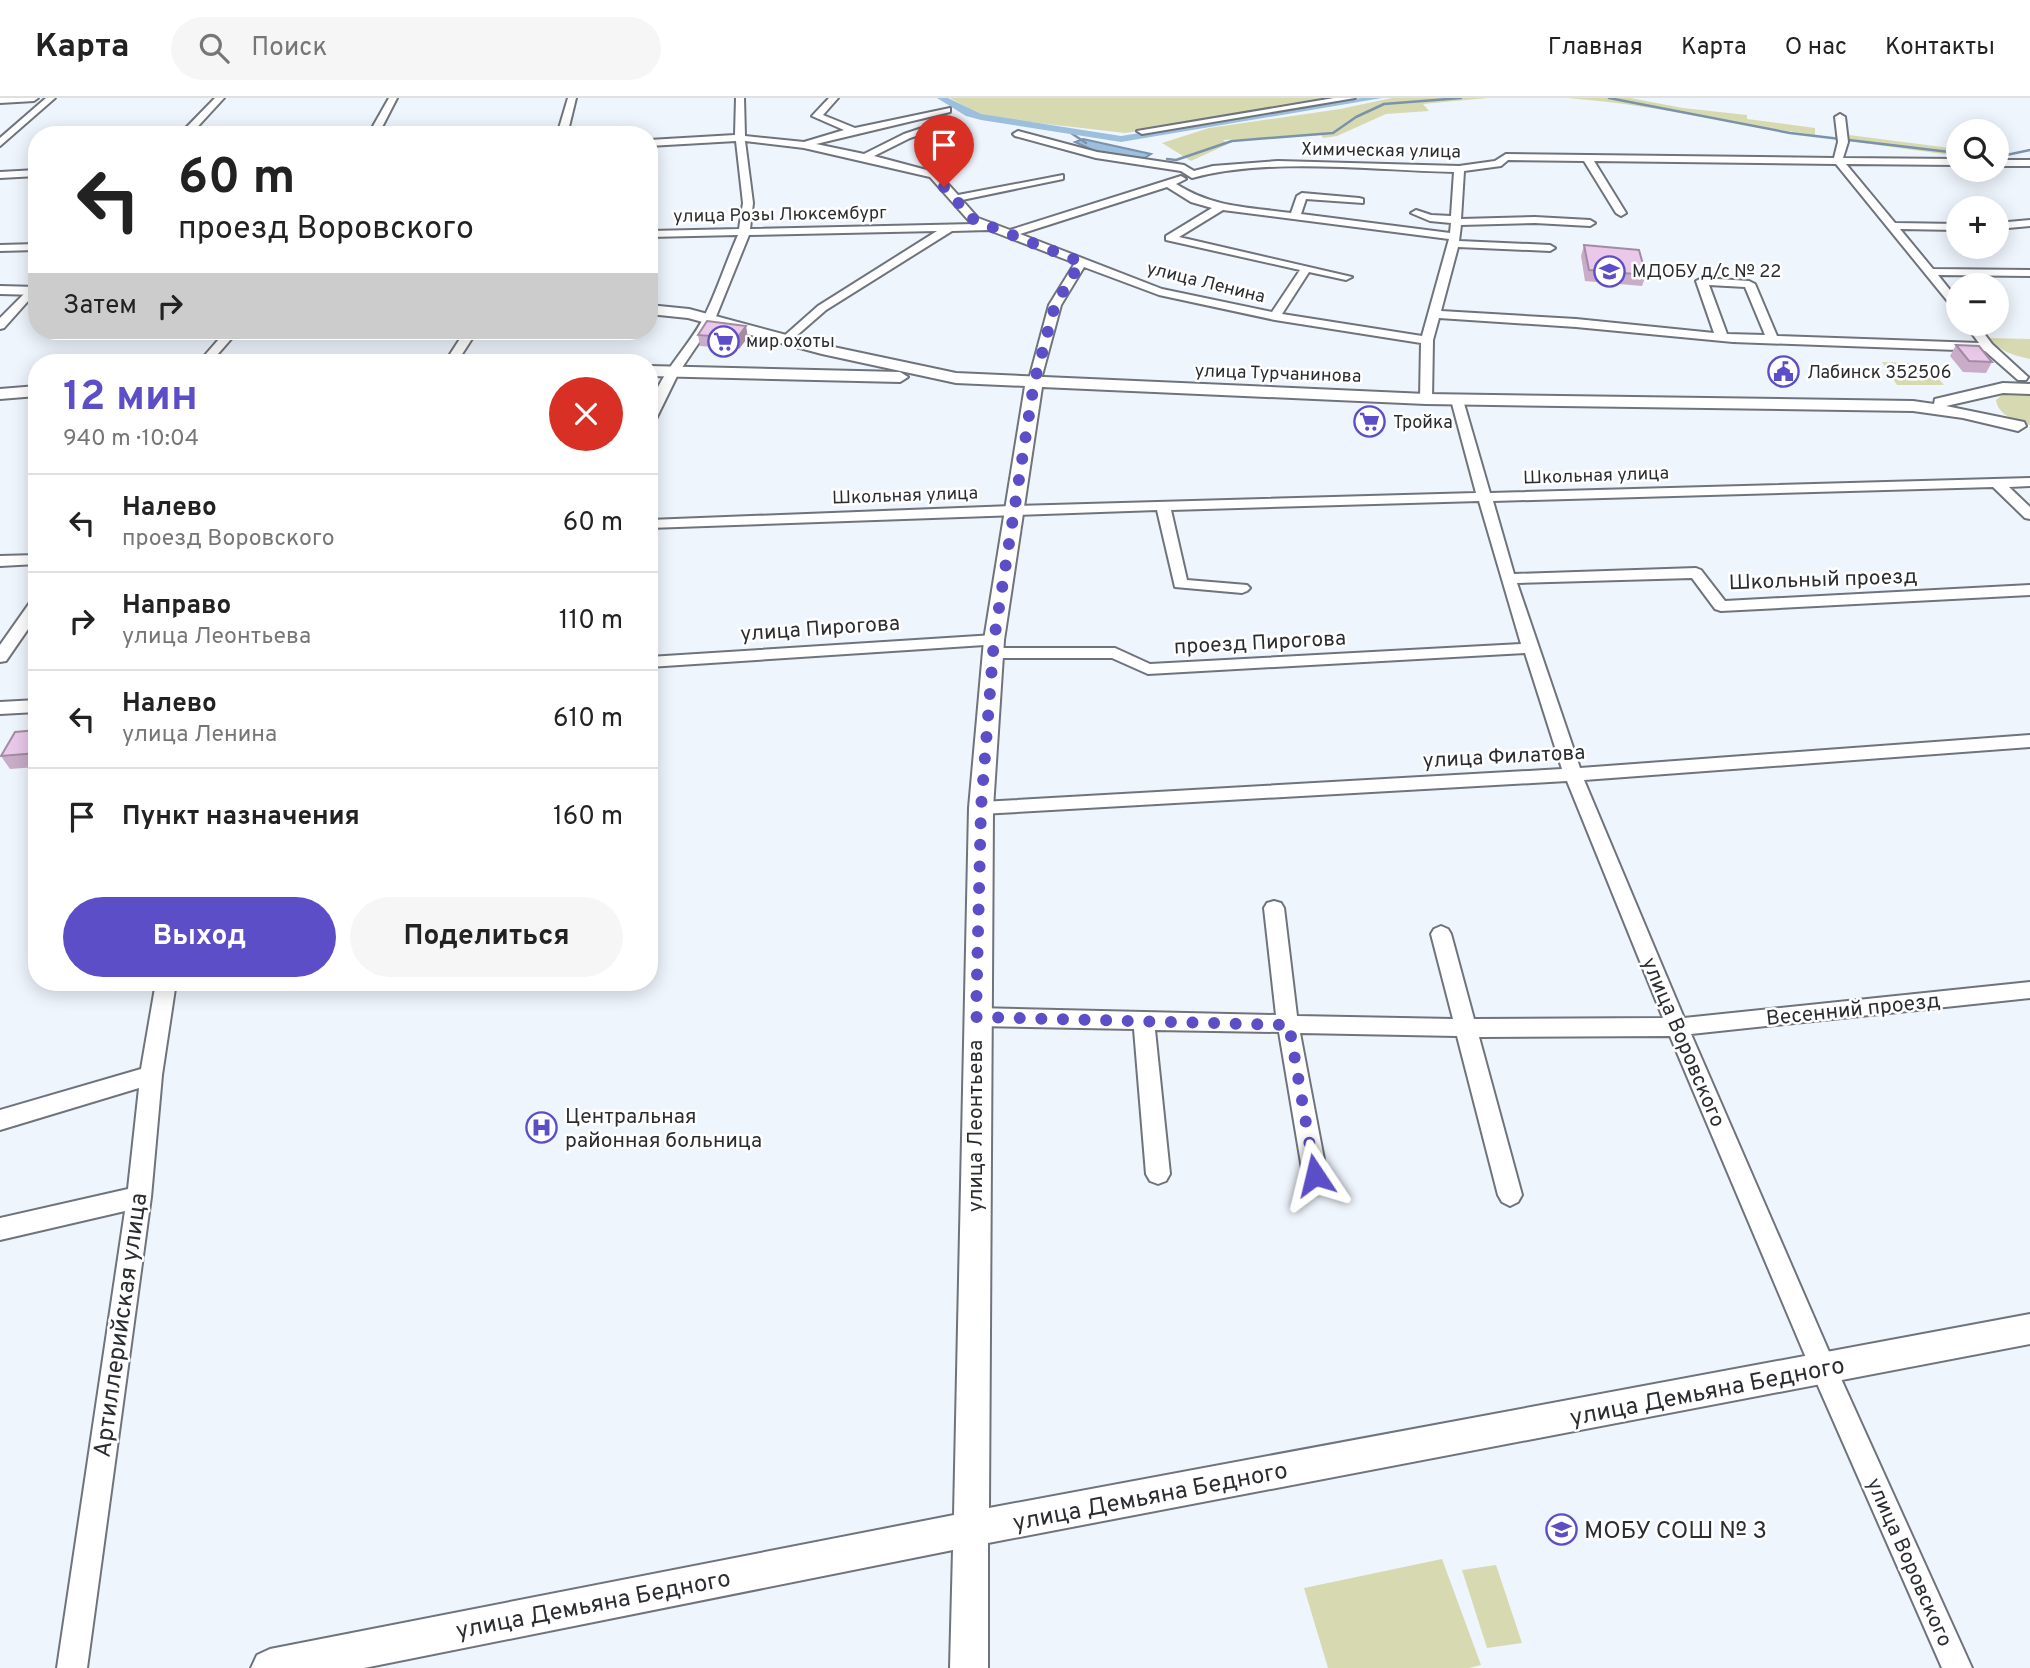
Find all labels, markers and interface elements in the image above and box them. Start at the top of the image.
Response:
search box [171,17,661,80]
text: Карта [35,27,129,69]
icon: search [195,29,233,67]
text: Поиск [251,32,327,65]
text: Главная [1548,33,1643,63]
text: Карта [1681,33,1747,63]
text: О нас [1785,33,1847,63]
text: Контакты [1885,33,1995,63]
pin [914,115,974,187]
map controls [1946,119,2009,336]
button: search [1946,119,2009,182]
icon: arrive [925,126,963,164]
street label: Химическая улица [1301,139,1461,164]
text: 60 m [178,149,296,211]
icon: left [63,154,154,245]
button: + [1946,196,2009,259]
street label: улица Розы Люксембург [673,202,887,229]
text: проезд Воровского [178,210,474,250]
school or university icon: МДОБУ д/с № 22 [1592,254,1626,288]
street label: улица Ленина [1144,258,1267,309]
place label: МДОБУ д/с № 22 [1632,261,1781,284]
button: − [1946,273,2009,336]
icon: right [151,287,189,325]
text: Затем [63,290,137,323]
supermarket icon: мир охоты [706,324,740,358]
place label: мир охоты [746,331,835,354]
public building icon: Лабинск 352506 [1767,355,1801,389]
street label: улица Турчанинова [1194,360,1362,389]
place label: Лабинск 352506 [1807,362,1952,385]
text: 12 мин [63,372,198,425]
button: close [549,377,623,451]
supermarket icon: Тройка [1353,405,1387,439]
place label: Тройка [1393,412,1453,435]
text: 940 m · 10:04 [63,425,199,454]
street label: Школьная улица [1523,462,1669,491]
street label: Школьная улица [832,482,978,511]
text: Налево [122,492,217,525]
icon: left [63,504,101,542]
text: 60 m [563,507,623,540]
text: проезд Воровского [122,525,335,554]
street label: Школьный проезд [1728,564,1918,597]
text: Направо [122,590,231,623]
icon: right [63,602,101,640]
text: 110 m [559,605,623,638]
street label: улица Пирогова [739,610,901,649]
text: улица Леонтьева [122,623,311,652]
street label: проезд Пирогова [1173,626,1347,661]
text: Налево [122,688,217,721]
icon: left [63,700,101,738]
text: 610 m [553,703,623,736]
text: улица Ленина [122,721,277,750]
street label: улица Филатова [1422,740,1586,775]
icon: arrive [63,798,101,836]
text: Пункт назначения [122,801,360,834]
text: 160 m [553,801,623,834]
button: Выход [63,897,336,977]
button: Поделиться [350,897,623,977]
street label: улица Воровского [1635,954,1731,1131]
street label: Весенний проезд [1765,988,1942,1033]
street label: улица Леонтьева [963,1040,990,1212]
place label: Центральная районная больница [565,1104,762,1155]
hospital icon: Центральная районная больница [525,1111,559,1145]
position arrow [1278,1138,1352,1212]
street label: Артиллерийская улица [89,1191,155,1459]
street label: улица Демьяна Бедного [1567,1352,1847,1434]
street label: улица Демьяна Бедного [1010,1457,1290,1539]
street label: улица Воровского [1859,1474,1958,1651]
school or university icon: МОБУ СОШ № 3 [1544,1513,1578,1547]
place label: МОБУ СОШ № 3 [1584,1517,1767,1547]
street label: улица Демьяна Бедного [453,1565,733,1647]

